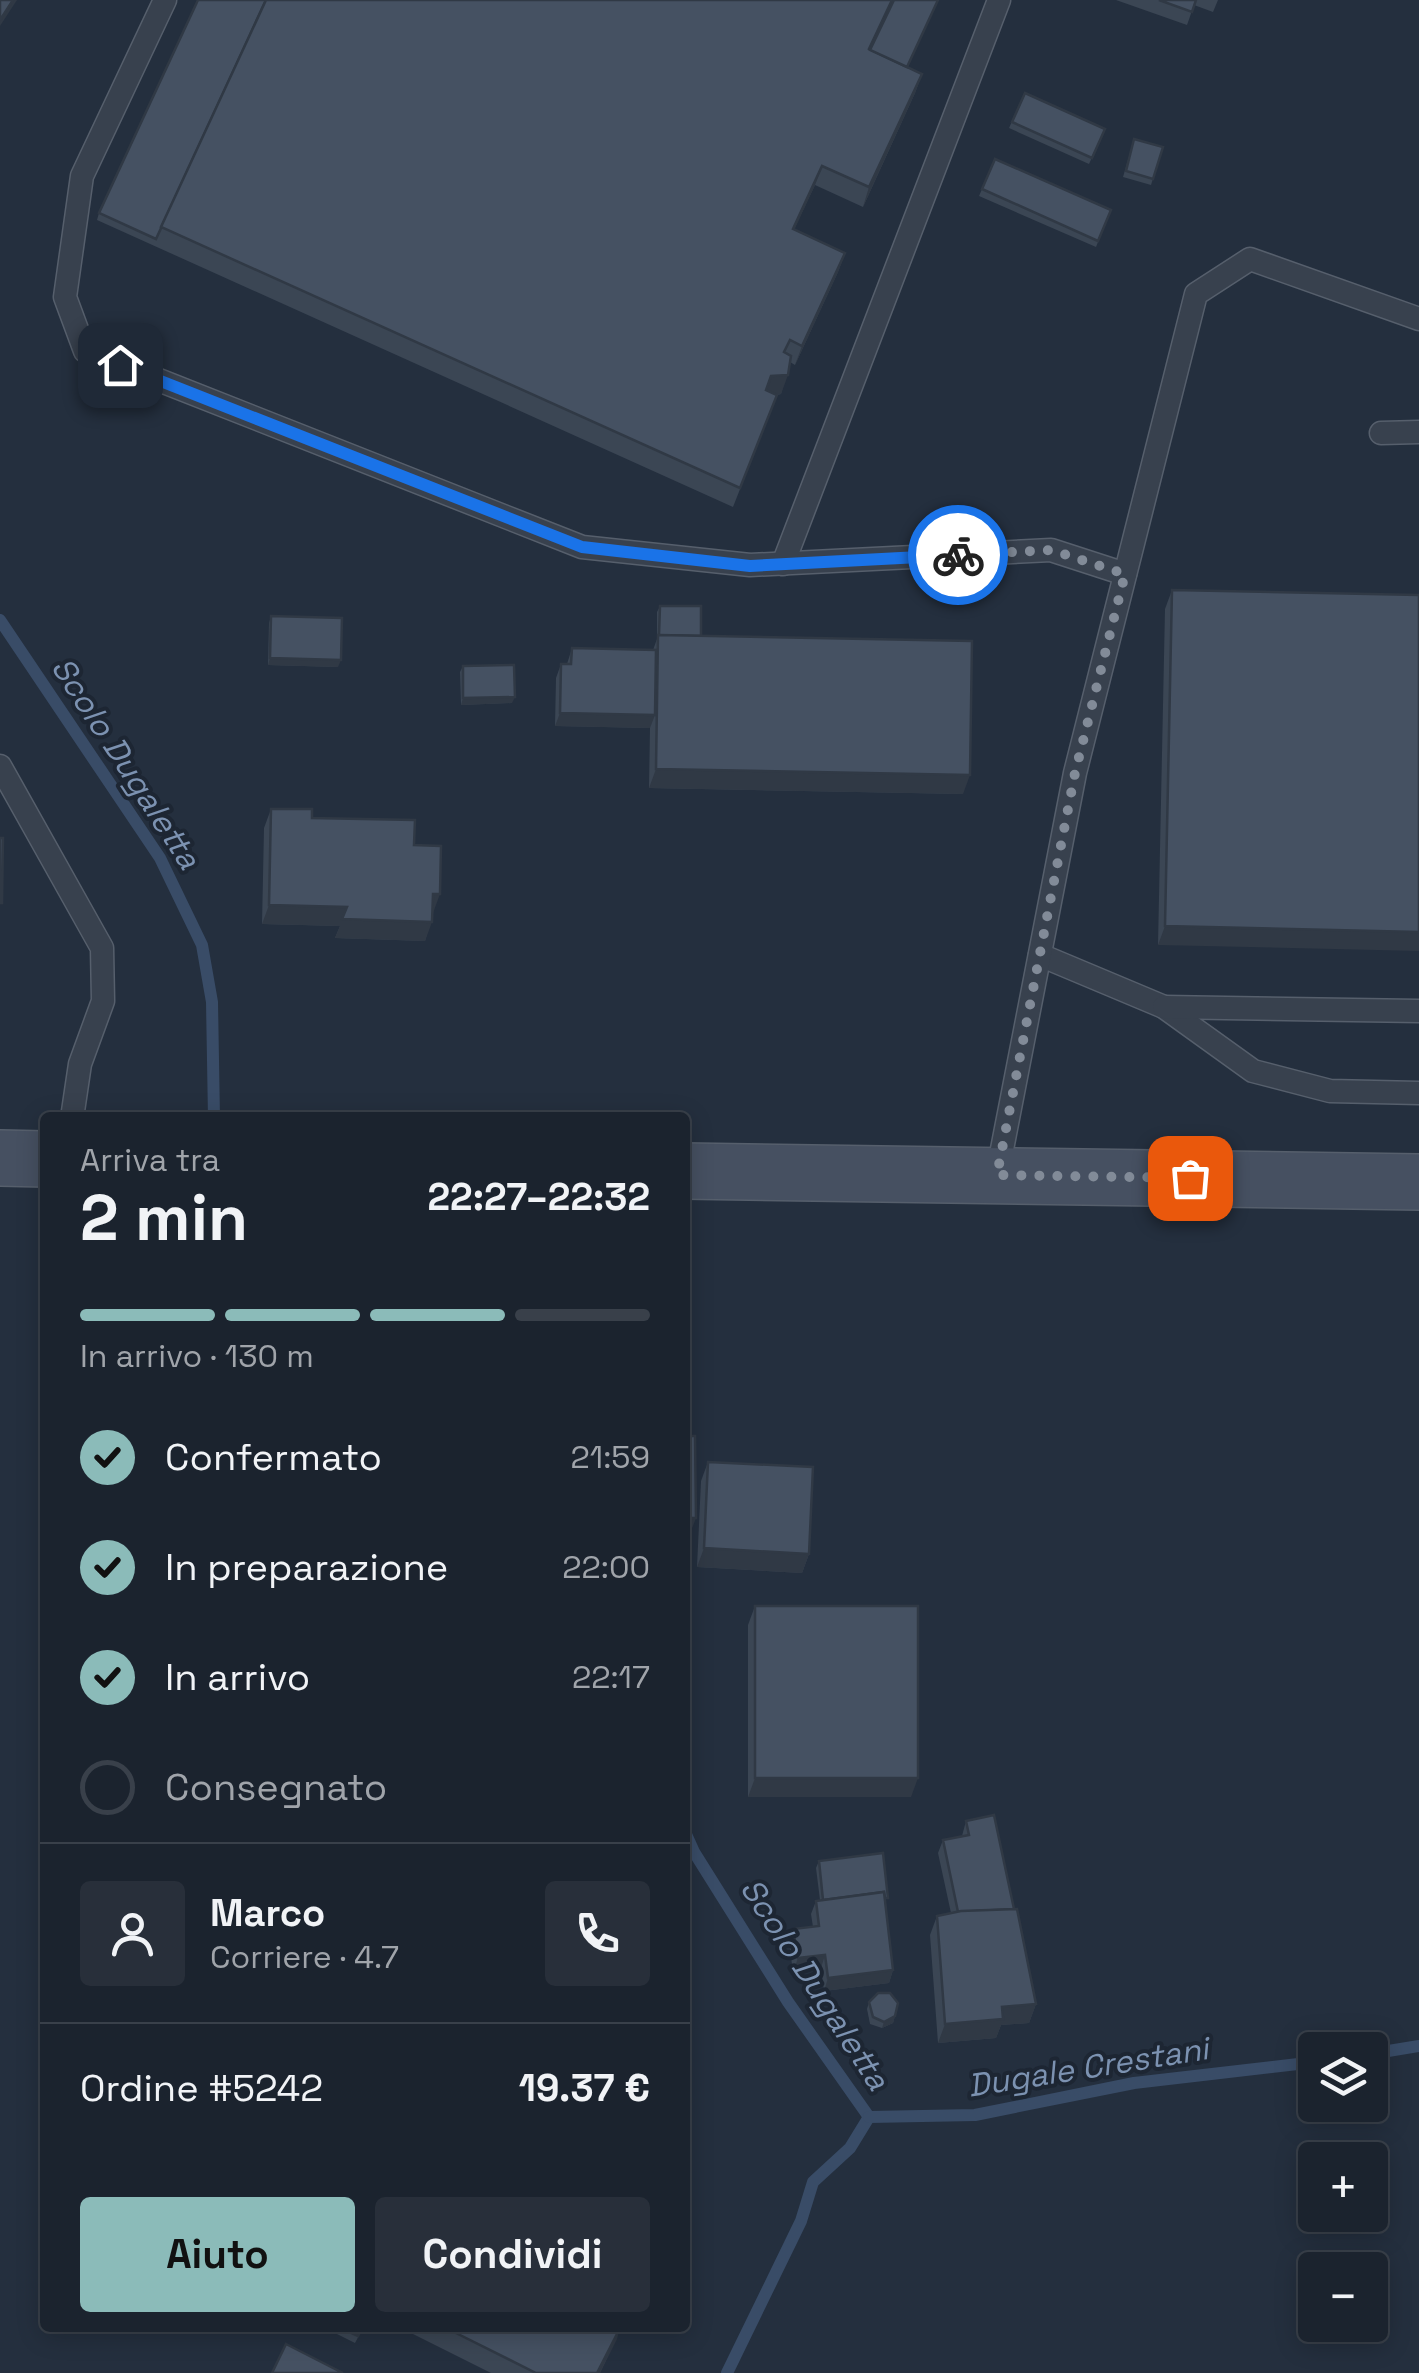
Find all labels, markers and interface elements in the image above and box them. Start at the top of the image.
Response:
pin [78,323,163,408]
icon: home [93,338,148,393]
courier [908,505,1008,605]
icon: bike [931,528,986,583]
water label: Scolo Dugaletta [43,650,210,877]
pin [1148,1136,1233,1221]
text: Arriva tra [80,1140,220,1180]
icon: bag [1163,1151,1218,1206]
text: 22:27–22:32 [428,1173,650,1221]
text: 2 min [80,1176,248,1259]
text: In arrivo · 130 m [80,1336,314,1376]
icon: check [80,1430,135,1485]
text: Confermato [165,1433,382,1481]
text: 21:59 [570,1437,650,1477]
icon: check [80,1540,135,1595]
text: In preparazione [165,1543,448,1591]
text: 22:00 [562,1547,650,1587]
icon: check [80,1650,135,1705]
text: In arrivo [165,1653,310,1701]
text: 22:17 [572,1657,650,1697]
text: Consegnato [165,1763,387,1811]
water label: Scolo Dugaletta [732,1871,899,2098]
button: person [80,1881,185,1986]
button: phone [545,1881,650,1986]
text: Marco [210,1889,325,1937]
text: Corriere · 4.7 [210,1937,399,1977]
water label: Dugale Crestani [965,2028,1215,2106]
map controls [1298,2032,1388,2342]
button: layers [1298,2032,1388,2122]
text: Ordine #5242 [80,2064,323,2112]
text: 19.37 € [519,2064,650,2112]
button: + [1298,2142,1388,2232]
button: Aiuto [80,2197,355,2312]
button: Condividi [375,2197,650,2312]
button: − [1298,2252,1388,2342]

